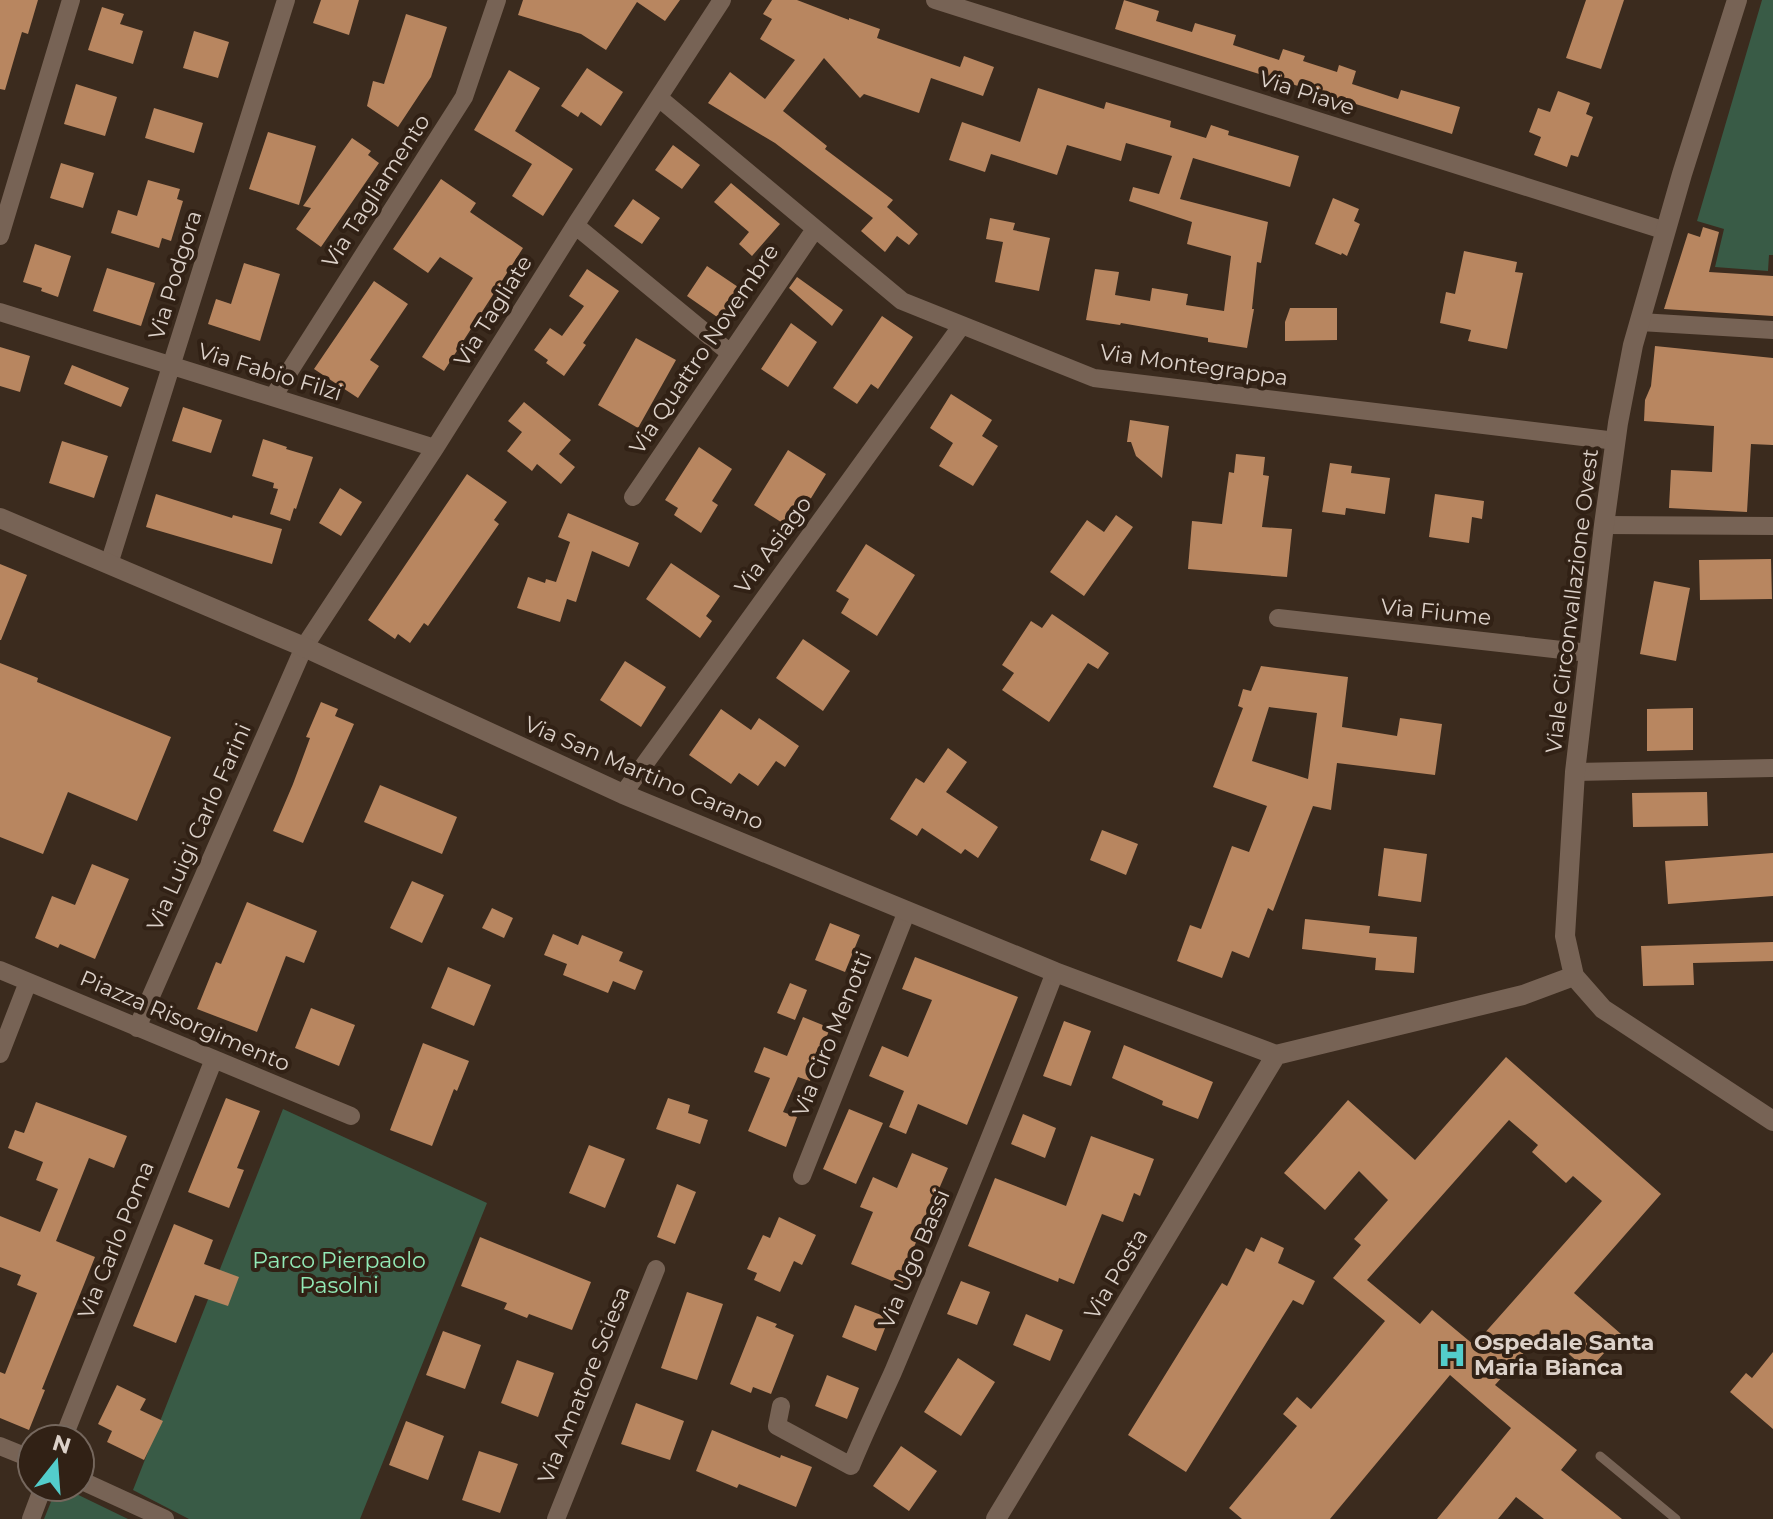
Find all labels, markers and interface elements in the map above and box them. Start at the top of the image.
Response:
street label: Via Piave [1256,65,1358,121]
street label: Via Tagliamento [316,109,436,273]
street label: Via Podgora [143,207,207,343]
street label: Via Quattro Novembre [624,239,784,459]
street label: Via Tagliate [448,250,538,372]
street label: Via Fabio Filzi [195,337,345,407]
street label: Via Montegrappa [1098,338,1290,392]
street label: Viale Circonvallazione Ovest [1540,447,1604,755]
street label: Via Asiago [729,491,817,599]
street label: Via Fiume [1379,593,1493,631]
street label: Via San Martino Carano [520,710,768,836]
street label: Via Luigi Carlo Farini [141,719,257,935]
street label: Via Ciro Menotti [787,947,877,1121]
street label: Piazza Risorgimento [76,964,294,1078]
street label: Via Carlo Poma [72,1157,160,1323]
street label: Via Ugo Bassi [873,1185,955,1333]
street label: Via Posta [1078,1224,1154,1324]
park label: Parco Pierpaolo Pasolni [252,1247,426,1299]
street label: Via Amatore Sciesa [532,1282,636,1488]
place label: Ospedale Santa Maria Bianca [1474,1329,1654,1381]
hospital icon: Ospedale Santa Maria Bianca [1437,1340,1467,1370]
north arrow [16,1423,96,1503]
text: N [49,1429,74,1460]

